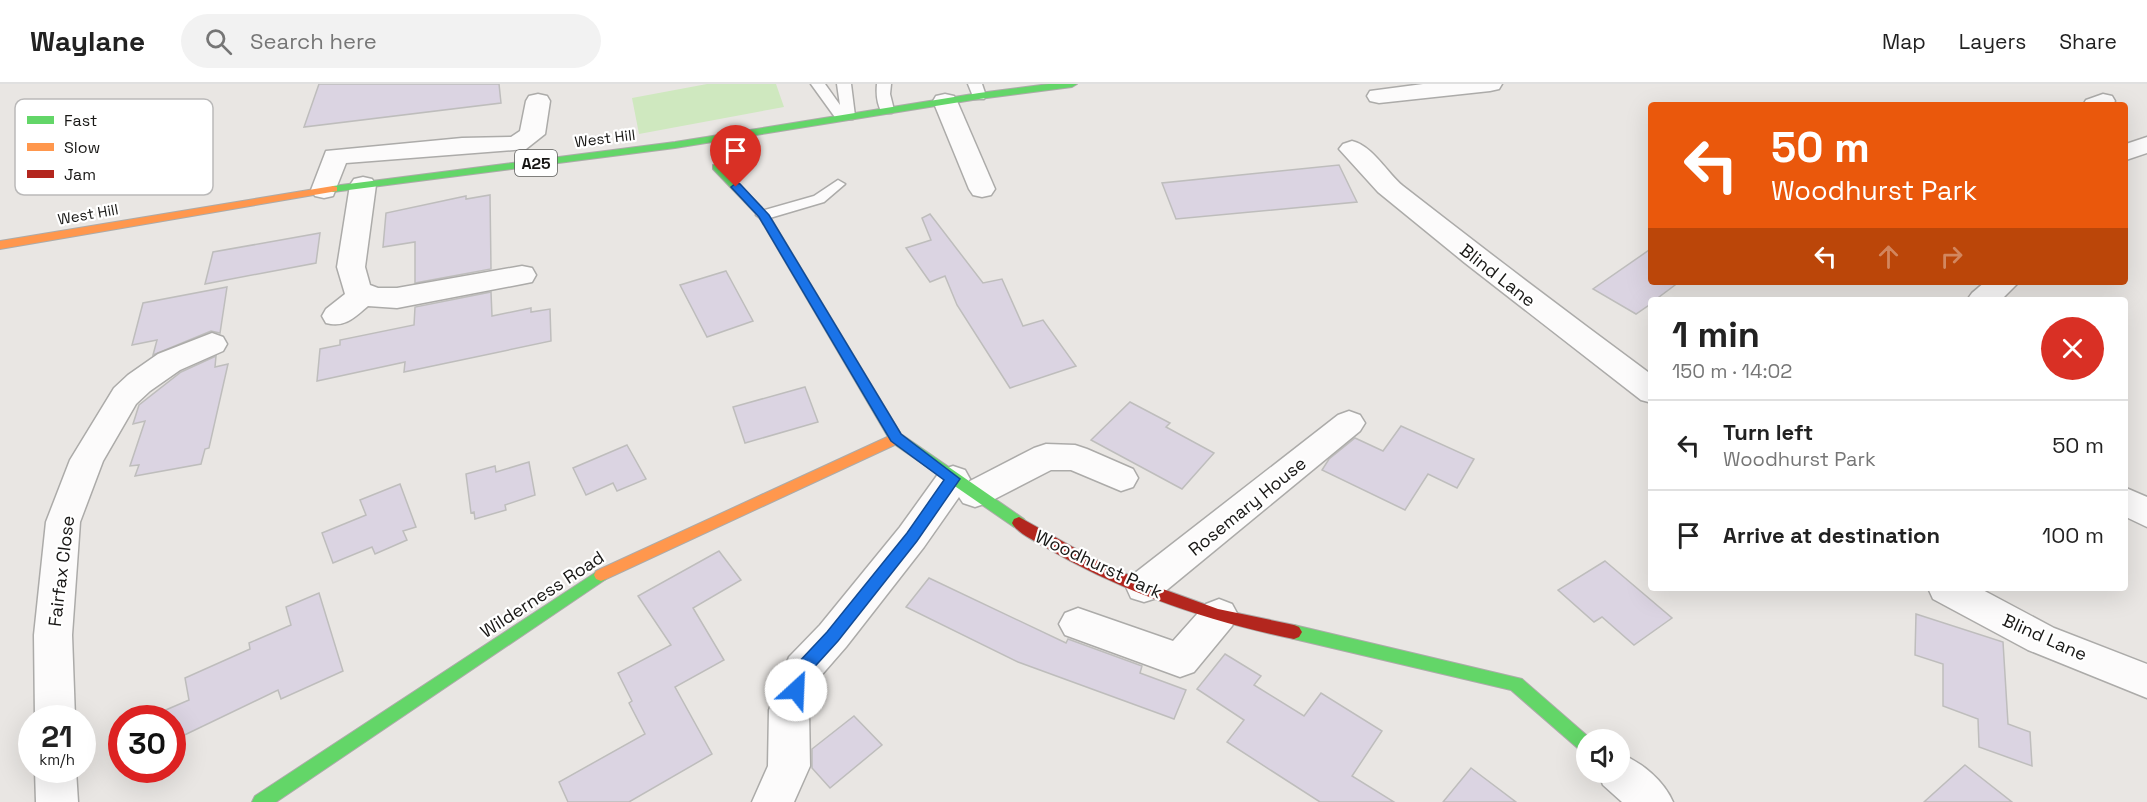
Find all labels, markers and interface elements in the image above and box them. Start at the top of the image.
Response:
search box [181,14,601,68]
text: Waylane [30,23,145,59]
icon: search [202,25,235,58]
text: Search here [250,27,377,55]
text: Map [1882,28,1926,55]
text: Layers [1959,28,2026,55]
text: Share [2059,28,2117,55]
legend [15,99,213,195]
text: Fast [64,110,97,131]
text: 50 m [1771,121,1870,174]
street label: West Hill [573,125,637,151]
pin [710,125,761,187]
icon: left [1672,126,1750,204]
icon: arrive [719,134,752,167]
text: Slow [64,137,100,158]
road number: A25 [515,150,557,176]
text: Jam [64,164,96,185]
text: Woodhurst Park [1771,173,1977,208]
street label: West Hill [56,199,120,229]
street label: Blind Lane [1456,238,1540,312]
icon: left [1809,240,1842,273]
icon: ahead [1872,240,1905,273]
icon: right [1935,240,1968,273]
text: 1 min [1672,312,1760,358]
button: close [2041,317,2104,380]
text: 150 m · 14:02 [1672,358,1792,384]
text: Turn left [1723,418,1813,446]
icon: left [1672,429,1705,462]
text: 50 m [2052,431,2104,459]
text: Woodhurst Park [1723,446,1876,472]
street label: Rosemary House [1183,451,1311,561]
street label: Fairfax Close [43,514,79,628]
icon: arrive [1672,519,1705,552]
text: Arrive at destination [1723,521,1940,549]
text: 100 m [2042,521,2104,549]
street label: Woodhurst Park [1032,525,1166,604]
street label: Wilderness Road [476,545,608,643]
street label: Blind Lane [1999,608,2091,666]
position arrow [764,658,828,722]
speed limit sign: 30 [108,705,186,783]
text: 21 [41,717,73,756]
map controls [1576,729,1630,783]
button: sound [1576,729,1630,783]
text: km/h [39,750,75,769]

